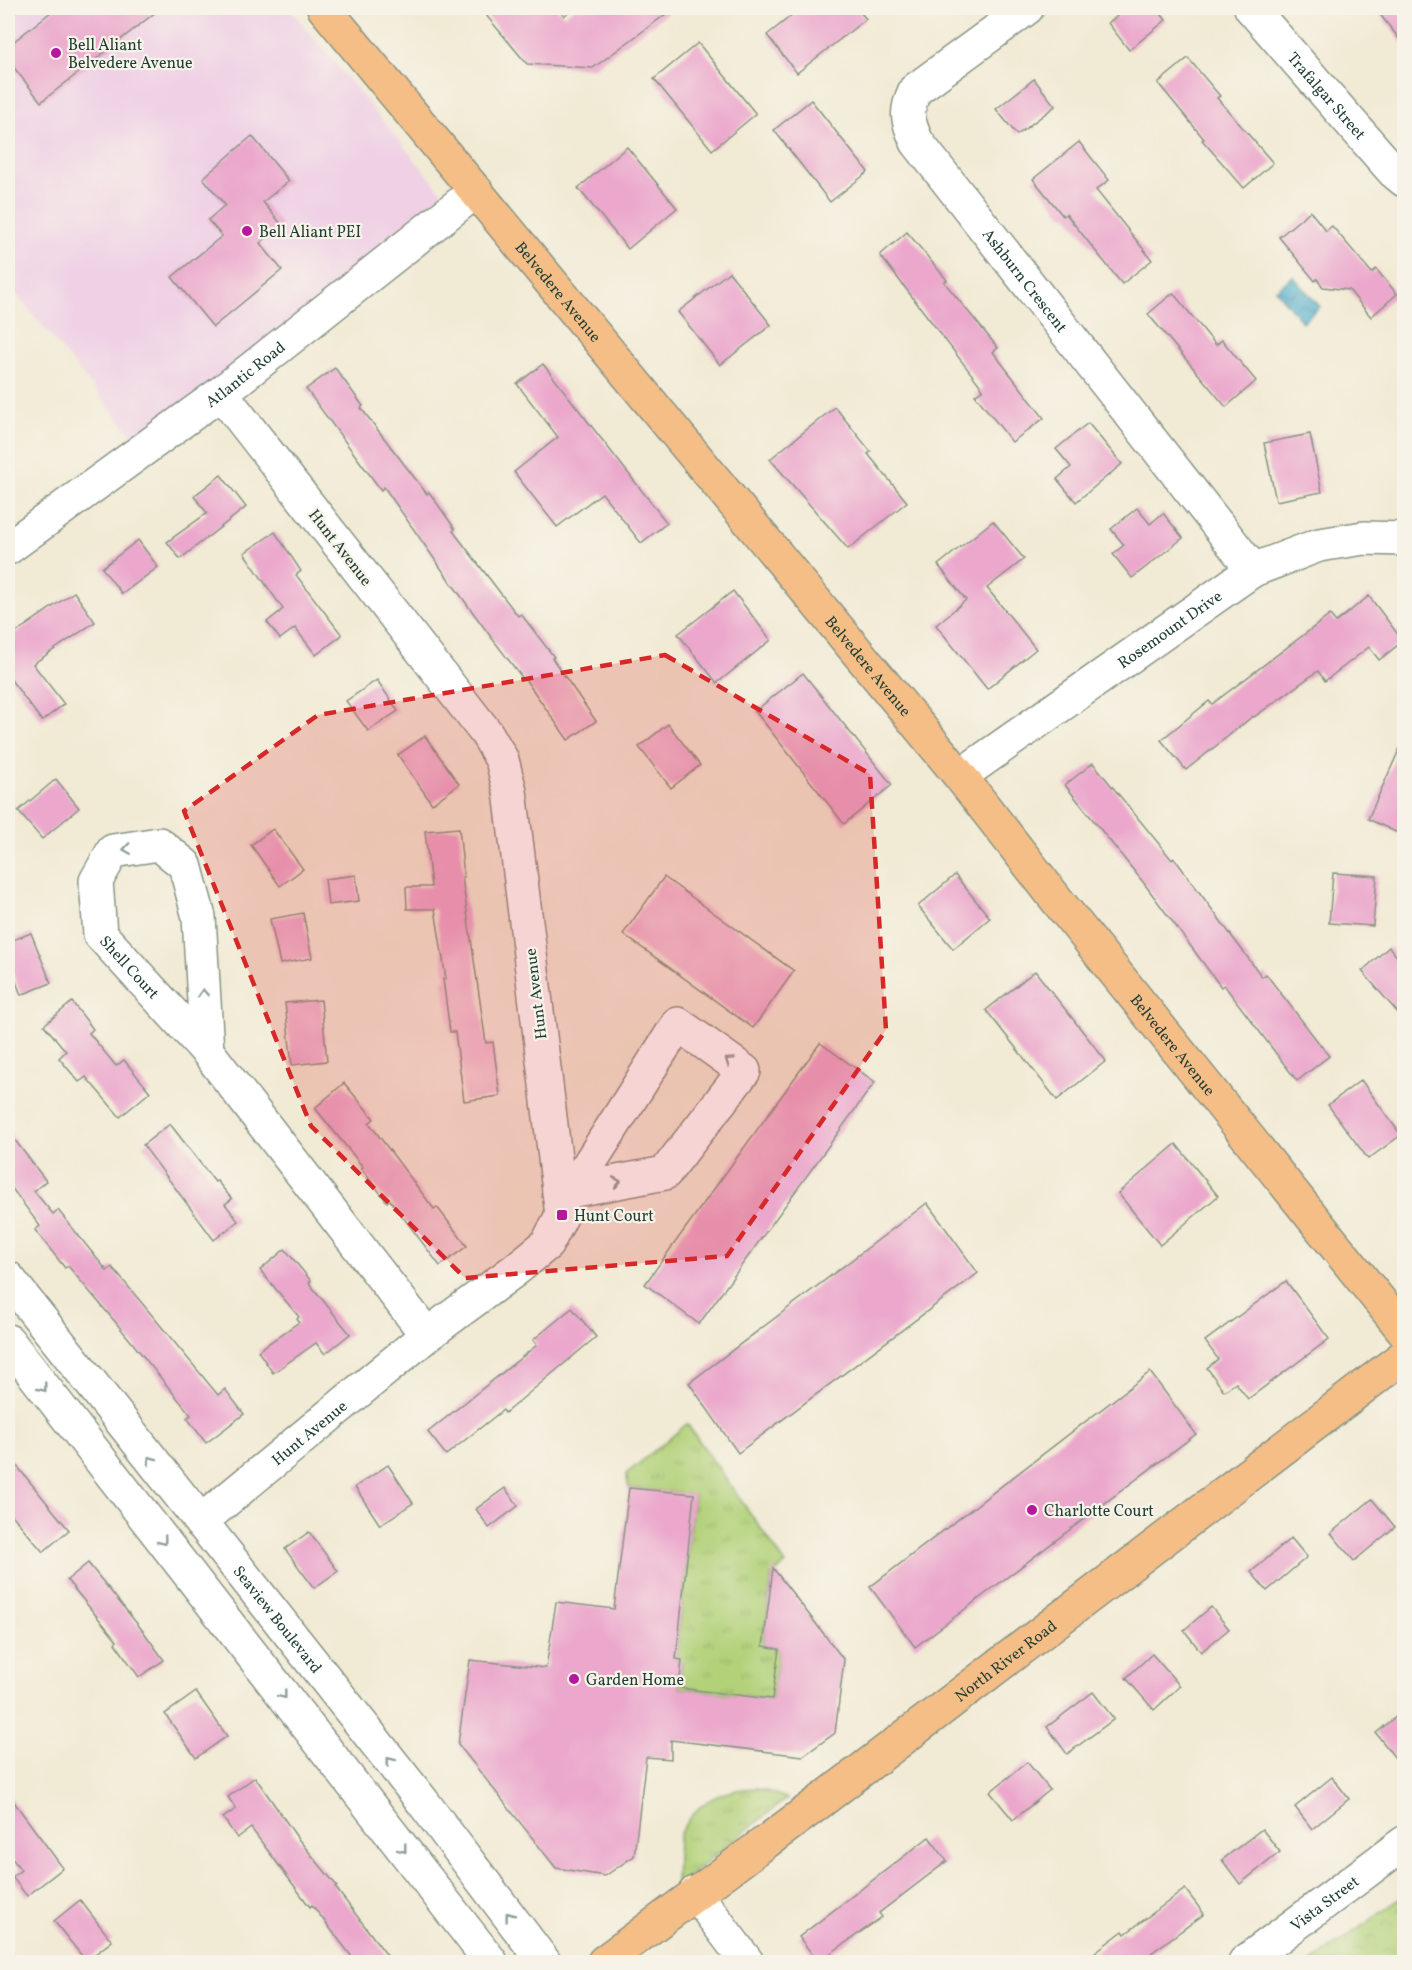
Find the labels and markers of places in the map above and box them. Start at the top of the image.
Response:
place label: Bell Aliant Belvedere Avenue [68,35,193,75]
marker: Bell Aliant Belvedere Avenue [49,46,63,60]
place label: Bell Aliant PEI [259,222,361,244]
marker: Bell Aliant PEI [240,224,254,238]
place label: Hunt Court [574,1206,654,1228]
marker: Hunt Court [555,1208,569,1222]
place label: Charlotte Court [1044,1501,1154,1523]
marker: Charlotte Court [1025,1503,1039,1517]
place label: Garden Home [586,1670,684,1692]
marker: Garden Home [567,1672,581,1686]

